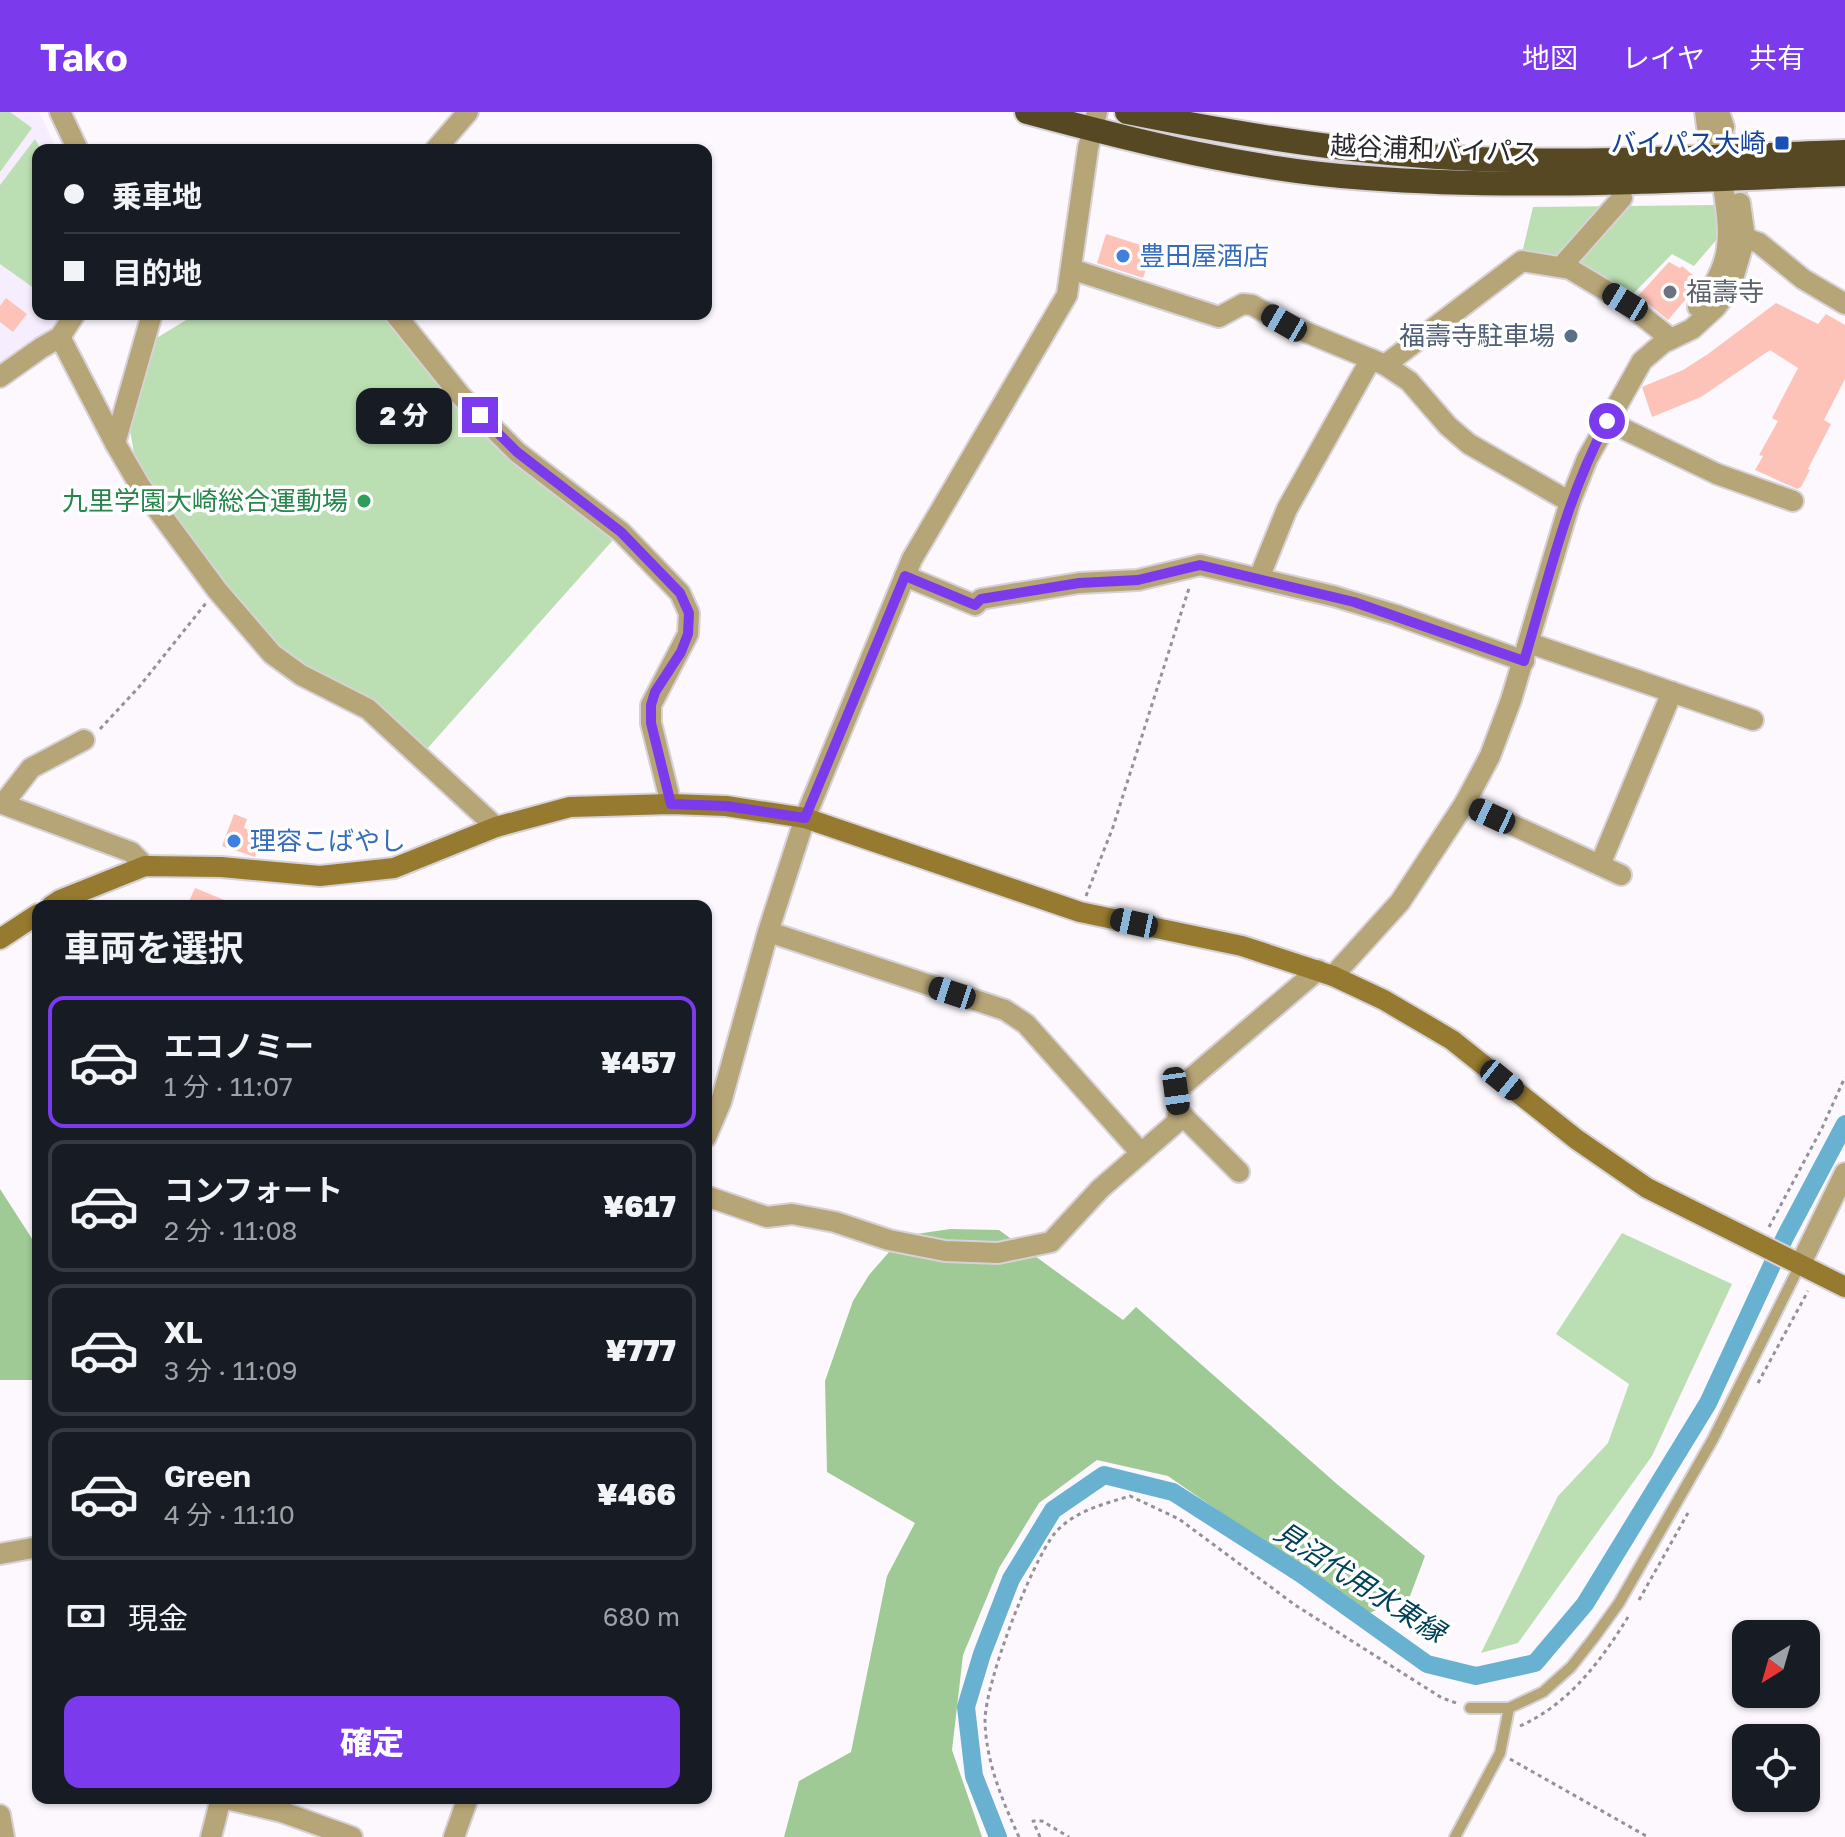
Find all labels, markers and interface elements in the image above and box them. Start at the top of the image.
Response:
text: Tako [40,34,128,79]
text: 地図 [1522,41,1578,74]
text: レイヤ [1622,41,1705,74]
text: 共有 [1749,41,1805,74]
place label: バイパス大崎 [1611,127,1766,158]
street label: 越谷浦和バイパス [1330,129,1538,168]
marker: バイパス大崎 [1773,134,1791,152]
text: 乗車地 [112,178,202,214]
place label: 豊田屋酒店 [1139,240,1269,271]
marker: 豊田屋酒店 [1114,247,1132,265]
text: 目的地 [112,255,202,291]
place label: 福壽寺 [1686,276,1764,307]
car [1598,279,1652,325]
marker: 福壽寺 [1661,283,1679,301]
car [1257,301,1311,345]
place label: 福壽寺駐車場 [1399,320,1555,351]
marker: 福壽寺駐車場 [1562,327,1580,345]
callout: 2 分 [356,387,452,443]
route end [462,397,498,433]
text: 2 分 [380,400,428,431]
route start [1589,403,1625,439]
place label: 九里学園大崎総合運動場 [62,485,348,516]
marker: 九里学園大崎総合運動場 [355,492,373,510]
car [1465,795,1519,837]
place label: 理容こばやし [250,825,406,856]
marker: 理容こばやし [225,832,243,850]
car [1108,906,1160,940]
text: 車両を選択 [64,926,244,969]
car [925,974,979,1012]
icon: car [68,1026,140,1098]
text: エコノミー [164,1028,314,1064]
text: ¥457 [600,1044,676,1080]
car [1476,1056,1528,1104]
car [1161,1066,1191,1116]
text: 1 分 · 11:07 [164,1071,293,1102]
icon: car [68,1170,140,1242]
text: コンフォート [164,1172,343,1208]
text: ¥617 [603,1188,676,1224]
text: 2 分 · 11:08 [164,1215,297,1246]
icon: car [68,1314,140,1386]
text: XL [164,1314,203,1350]
text: ¥777 [606,1332,676,1368]
text: 3 分 · 11:09 [164,1355,297,1386]
icon: car [68,1458,140,1530]
text: Green [164,1458,251,1494]
text: ¥466 [597,1476,676,1512]
text: 4 分 · 11:10 [164,1499,295,1530]
water label: 見沼代用水東縁 [1269,1514,1454,1650]
icon: cash [64,1594,108,1638]
text: 現金 [128,1600,188,1636]
text: 680 m [603,1601,680,1632]
north arrow [1732,1620,1820,1708]
map controls [1732,1620,1820,1812]
button: 確定 [64,1696,680,1788]
button: locate [1732,1724,1820,1812]

